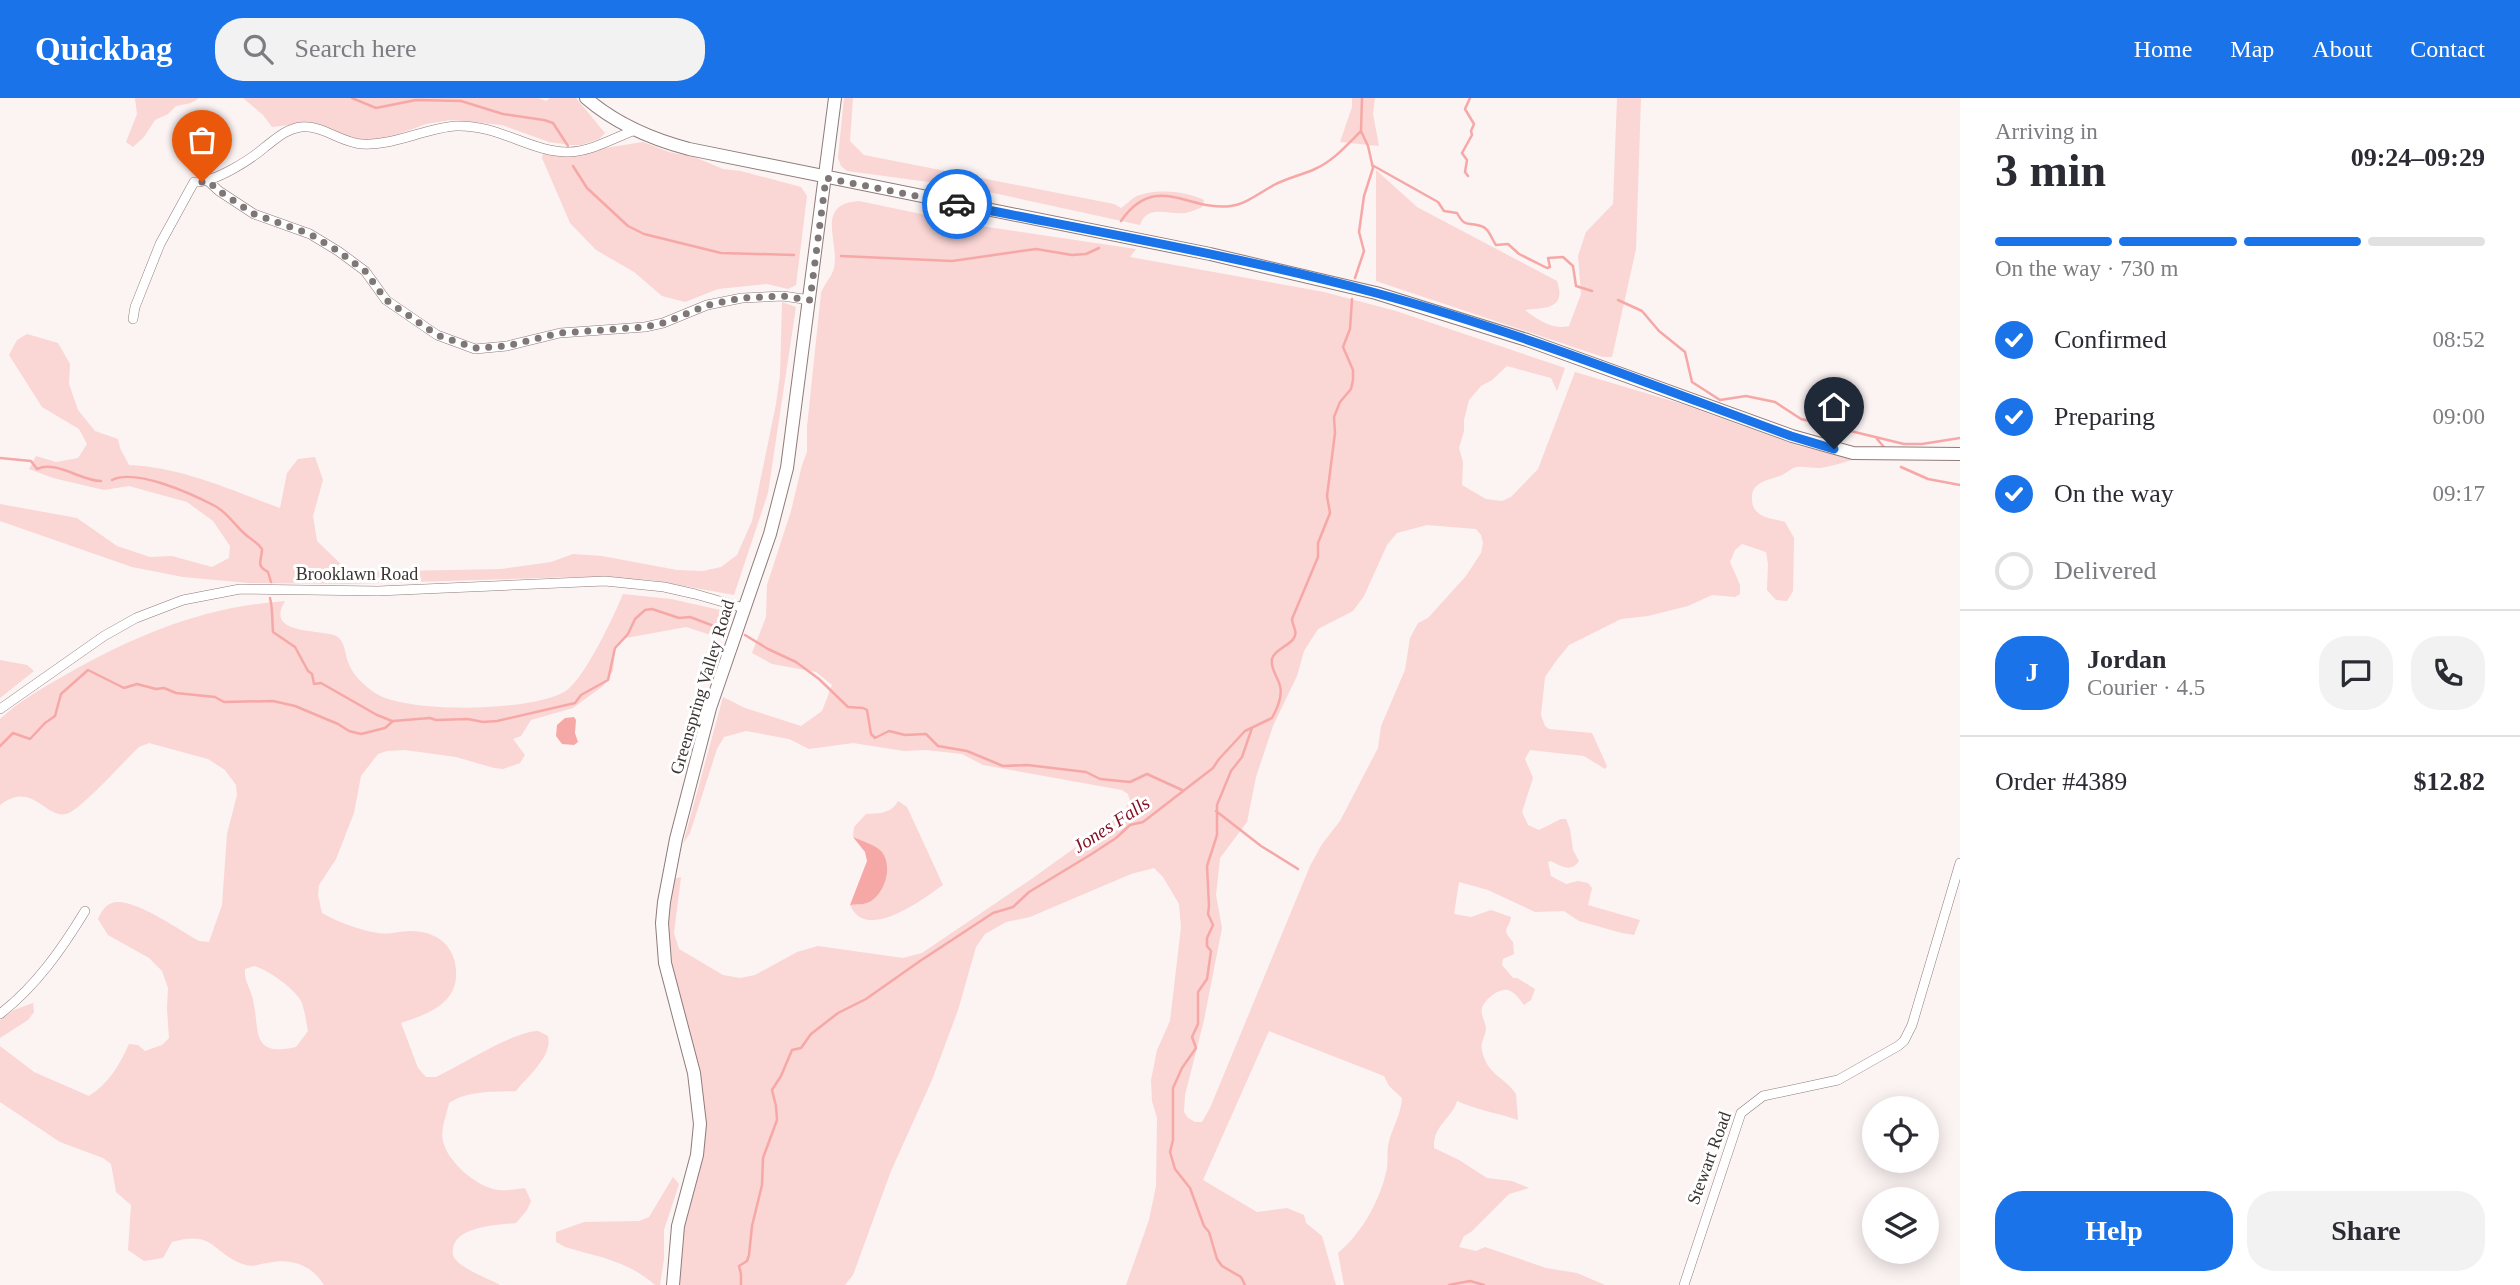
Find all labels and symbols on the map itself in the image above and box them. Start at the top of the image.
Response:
pin [172,110,232,182]
courier [922,169,992,239]
pin [1804,377,1864,449]
street label: Brooklawn Road [296,564,418,584]
street label: Greenspring Valley Road [666,597,738,777]
water label: Jones Falls [1069,792,1154,857]
street label: Stewart Road [1683,1109,1735,1207]

